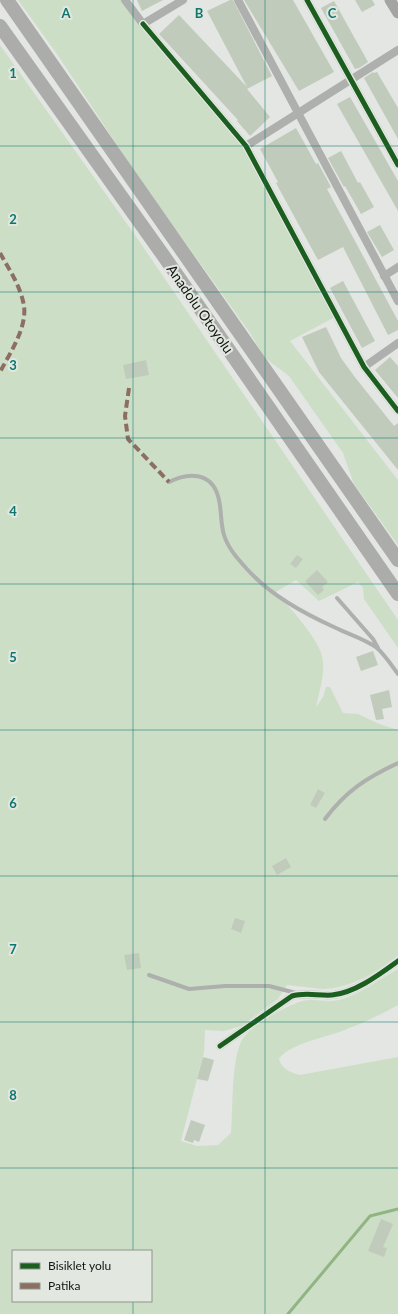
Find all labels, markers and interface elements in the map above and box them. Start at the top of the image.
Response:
text: A [60,5,71,21]
text: B [195,5,204,21]
text: C [328,5,337,21]
text: 1 [9,65,17,81]
text: 2 [9,211,17,227]
street label: Anadolu Otoyolu [163,261,237,356]
text: 3 [9,357,17,373]
text: 4 [9,503,17,519]
text: 5 [9,649,17,665]
text: 6 [9,795,17,811]
text: 7 [9,941,17,957]
text: 8 [9,1087,17,1103]
legend [12,1250,152,1302]
text: Bisiklet yolu [48,1258,111,1273]
text: Patika [48,1278,80,1293]

